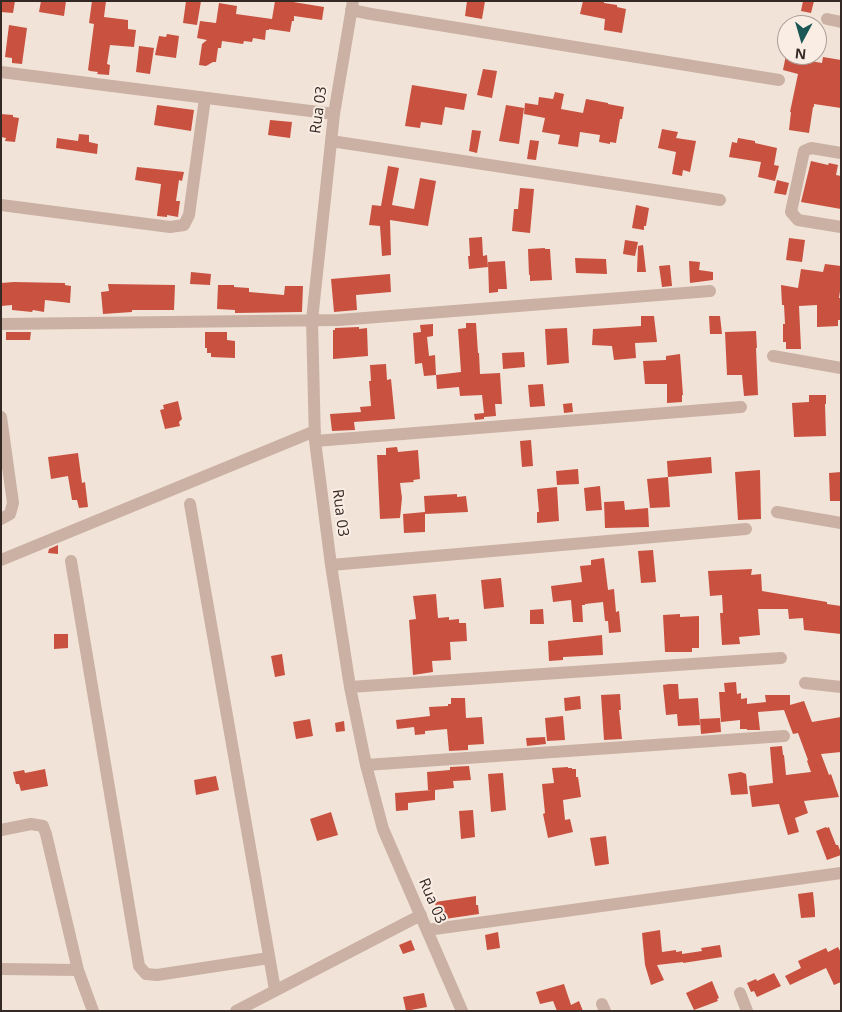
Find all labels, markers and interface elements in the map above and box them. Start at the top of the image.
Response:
north arrow [777,15,827,65]
text: N [794,44,807,64]
street label: Rua 03 [307,85,331,135]
street label: Rua 03 [328,488,352,538]
street label: Rua 03 [414,875,450,927]

